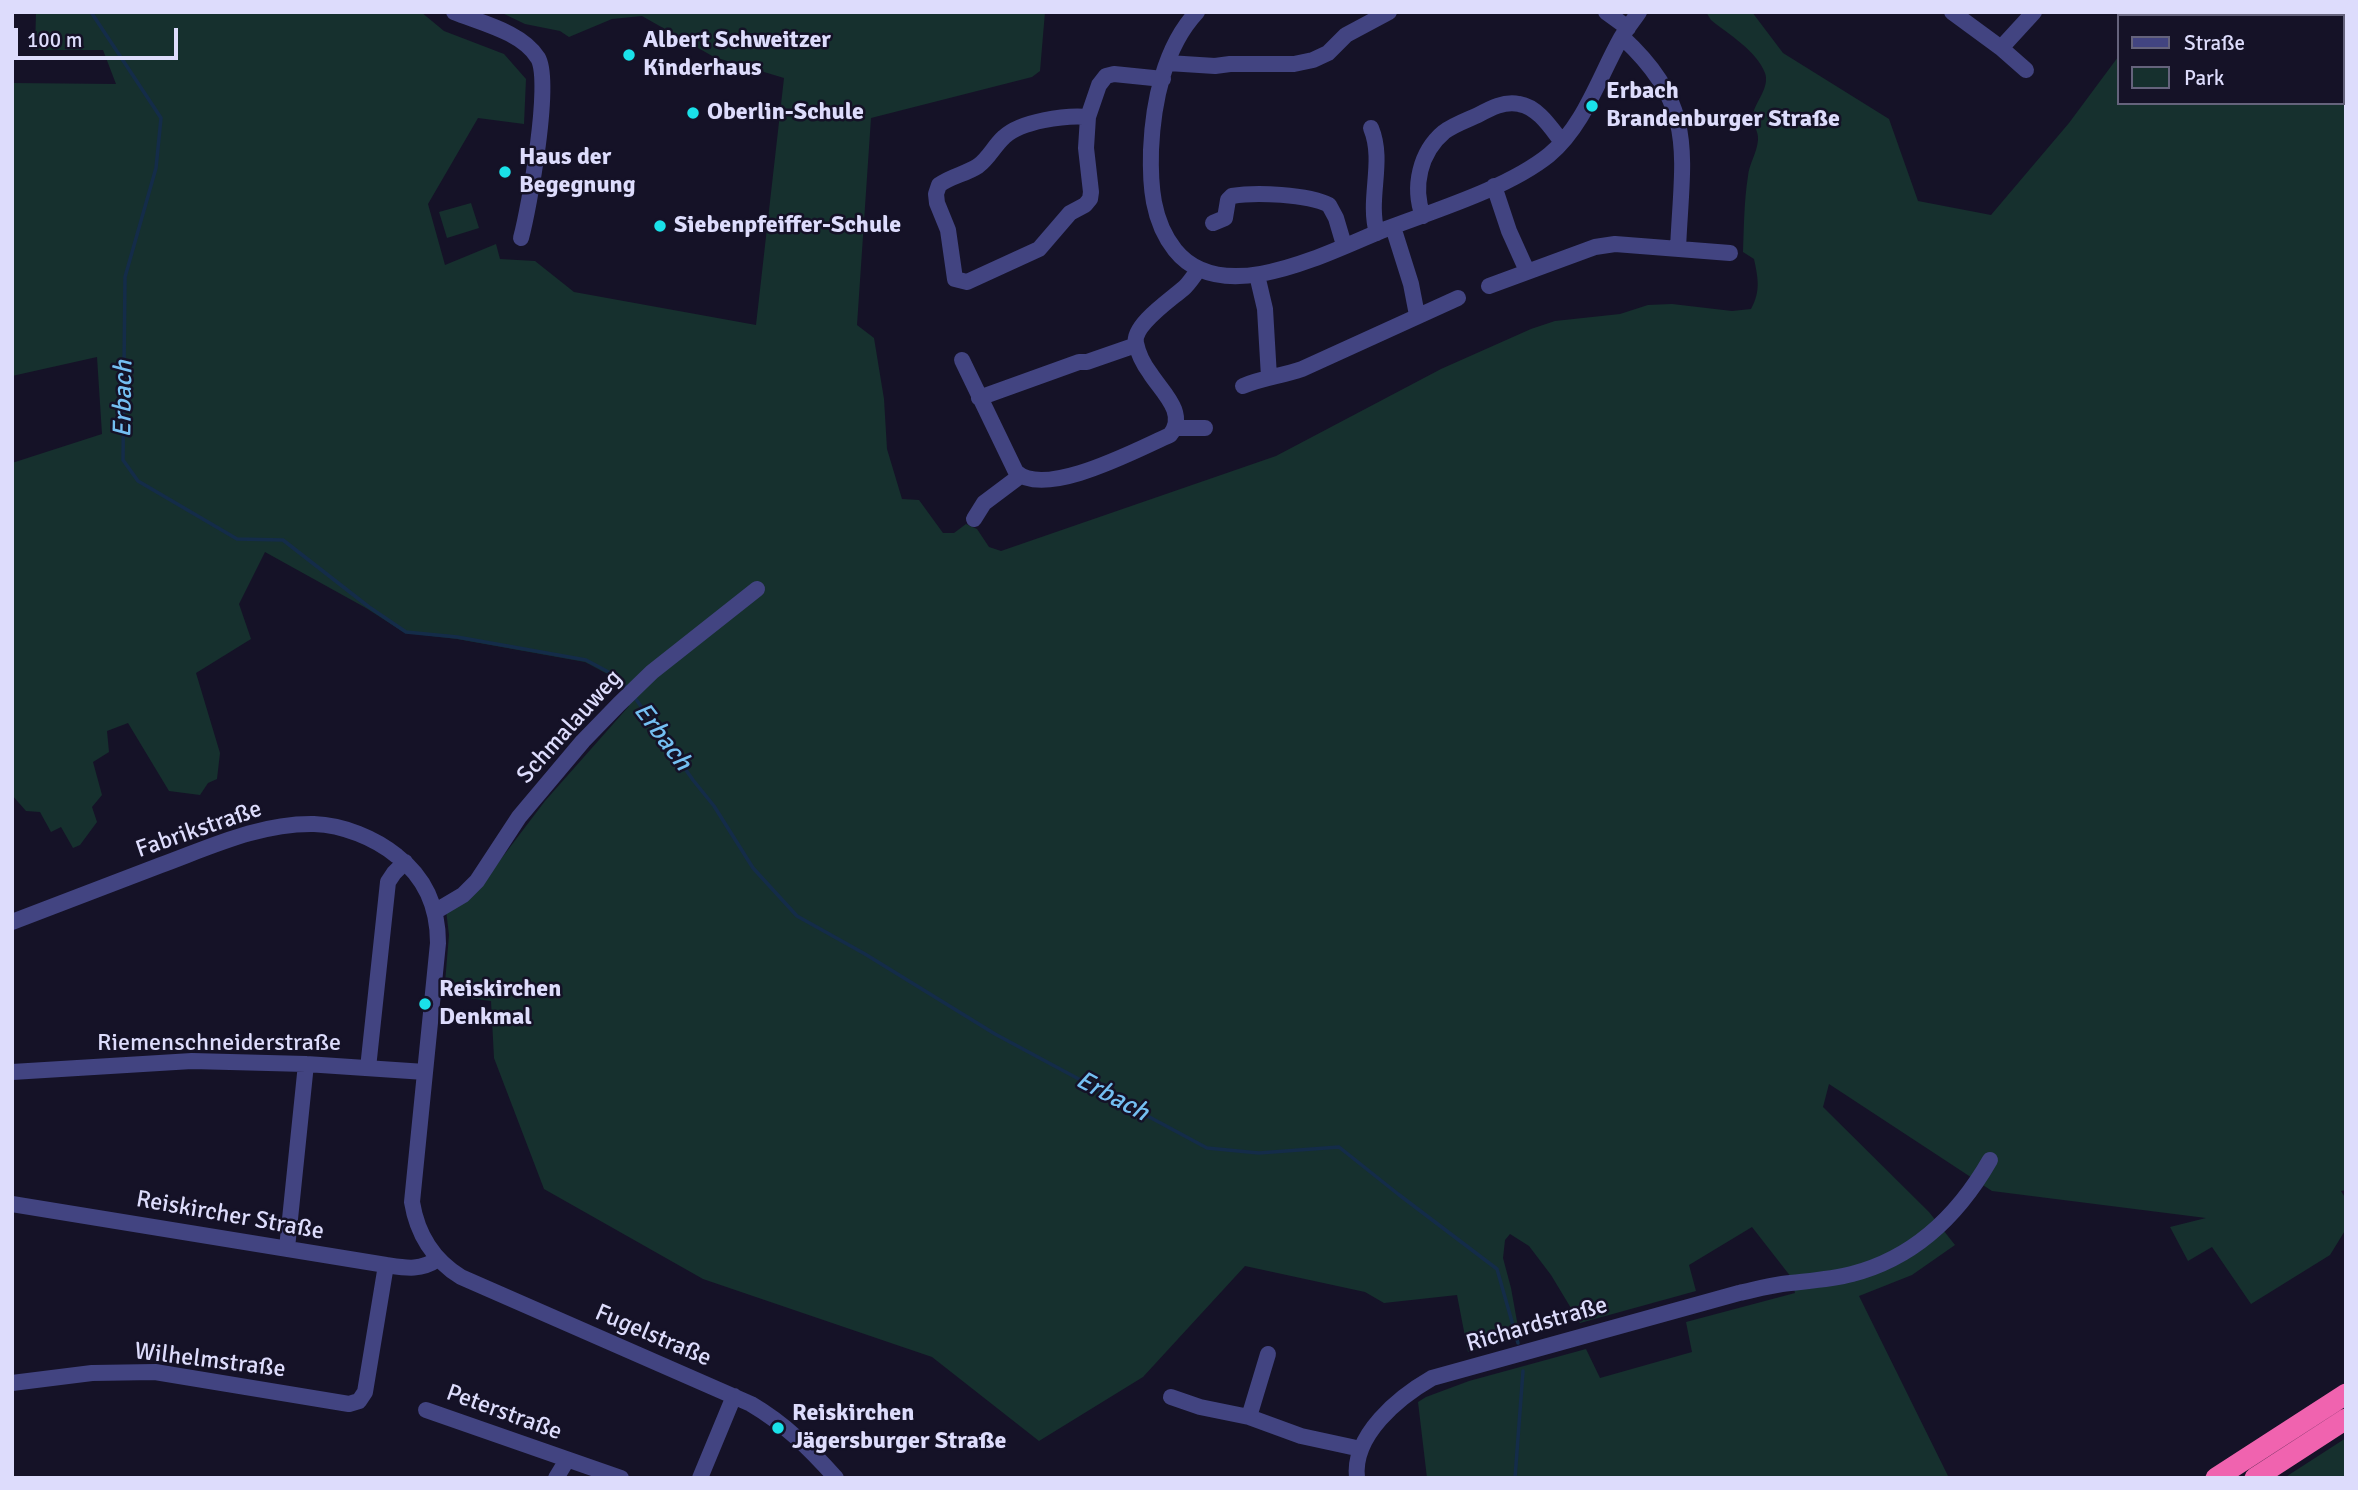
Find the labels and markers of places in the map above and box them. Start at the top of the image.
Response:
place label: Albert Schweitzer Kinderhaus [643,27,831,83]
marker: Albert Schweitzer Kinderhaus [621,47,637,63]
place label: Erbach Brandenburger Straße [1606,78,1840,134]
marker: Erbach Brandenburger Straße [1584,98,1600,114]
place label: Oberlin-Schule [707,99,864,127]
marker: Oberlin-Schule [685,105,701,121]
place label: Haus der Begegnung [519,144,636,200]
marker: Haus der Begegnung [497,164,513,180]
place label: Siebenpfeiffer-Schule [674,212,901,240]
marker: Siebenpfeiffer-Schule [652,218,668,234]
place label: Reiskirchen Denkmal [439,976,561,1032]
marker: Reiskirchen Denkmal [417,996,433,1012]
place label: Reiskirchen Jägersburger Straße [792,1400,1006,1456]
marker: Reiskirchen Jägersburger Straße [770,1420,786,1436]

